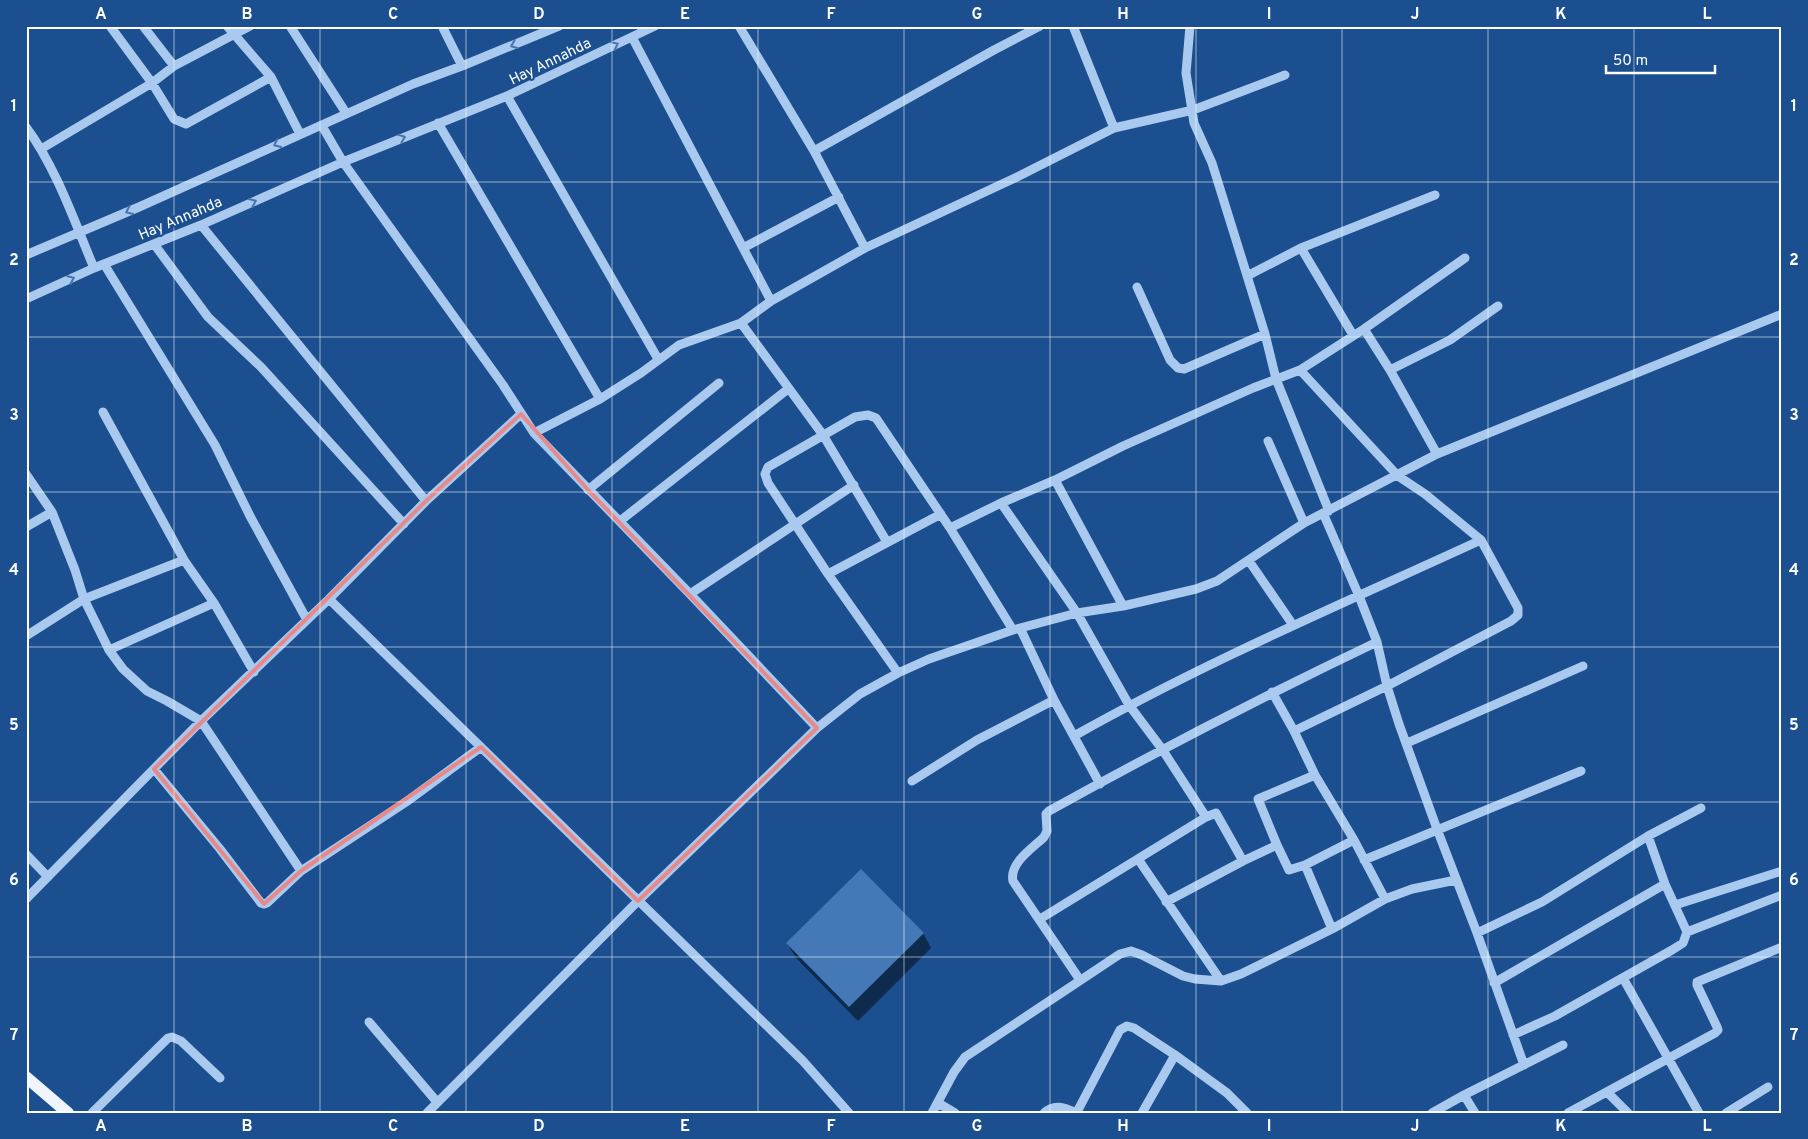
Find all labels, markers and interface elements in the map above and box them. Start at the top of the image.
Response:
text: A [95,5,107,25]
text: B [241,5,253,25]
text: C [388,5,398,25]
text: D [533,5,545,25]
text: E [680,5,690,25]
text: F [826,5,836,25]
text: G [972,5,982,25]
text: H [1117,5,1129,25]
text: I [1267,5,1271,25]
text: J [1411,5,1419,25]
text: K [1555,5,1567,25]
text: L [1702,5,1712,25]
street label: Hay Annahda [506,34,595,90]
one-way arrow [510,38,519,49]
one-way arrow [610,41,619,51]
scale bar [1606,42,1714,74]
text: 50 m [1613,52,1648,71]
text: 1 [11,97,17,117]
text: 1 [1791,97,1797,117]
one-way arrow [397,133,406,144]
one-way arrow [273,138,282,149]
street label: Hay Annahda [136,193,225,246]
one-way arrow [248,197,257,208]
one-way arrow [125,205,134,216]
text: 2 [9,251,19,271]
text: 2 [1789,251,1799,271]
one-way arrow [66,274,75,285]
text: 3 [9,406,19,426]
text: 3 [1789,406,1799,426]
text: 4 [9,561,19,581]
text: 4 [1789,561,1799,581]
text: 5 [9,716,19,736]
text: 5 [1789,716,1799,736]
text: 6 [9,871,19,891]
text: 6 [1789,871,1799,891]
text: 7 [10,1026,18,1046]
text: 7 [1790,1026,1798,1046]
text: A [95,1117,107,1137]
text: B [241,1117,253,1137]
text: C [388,1117,398,1137]
text: D [533,1117,545,1137]
text: E [680,1117,690,1137]
text: F [826,1117,836,1137]
text: G [972,1117,982,1137]
text: H [1117,1117,1129,1137]
text: I [1267,1117,1271,1137]
text: J [1411,1117,1419,1137]
text: K [1555,1117,1567,1137]
text: L [1702,1117,1712,1137]

